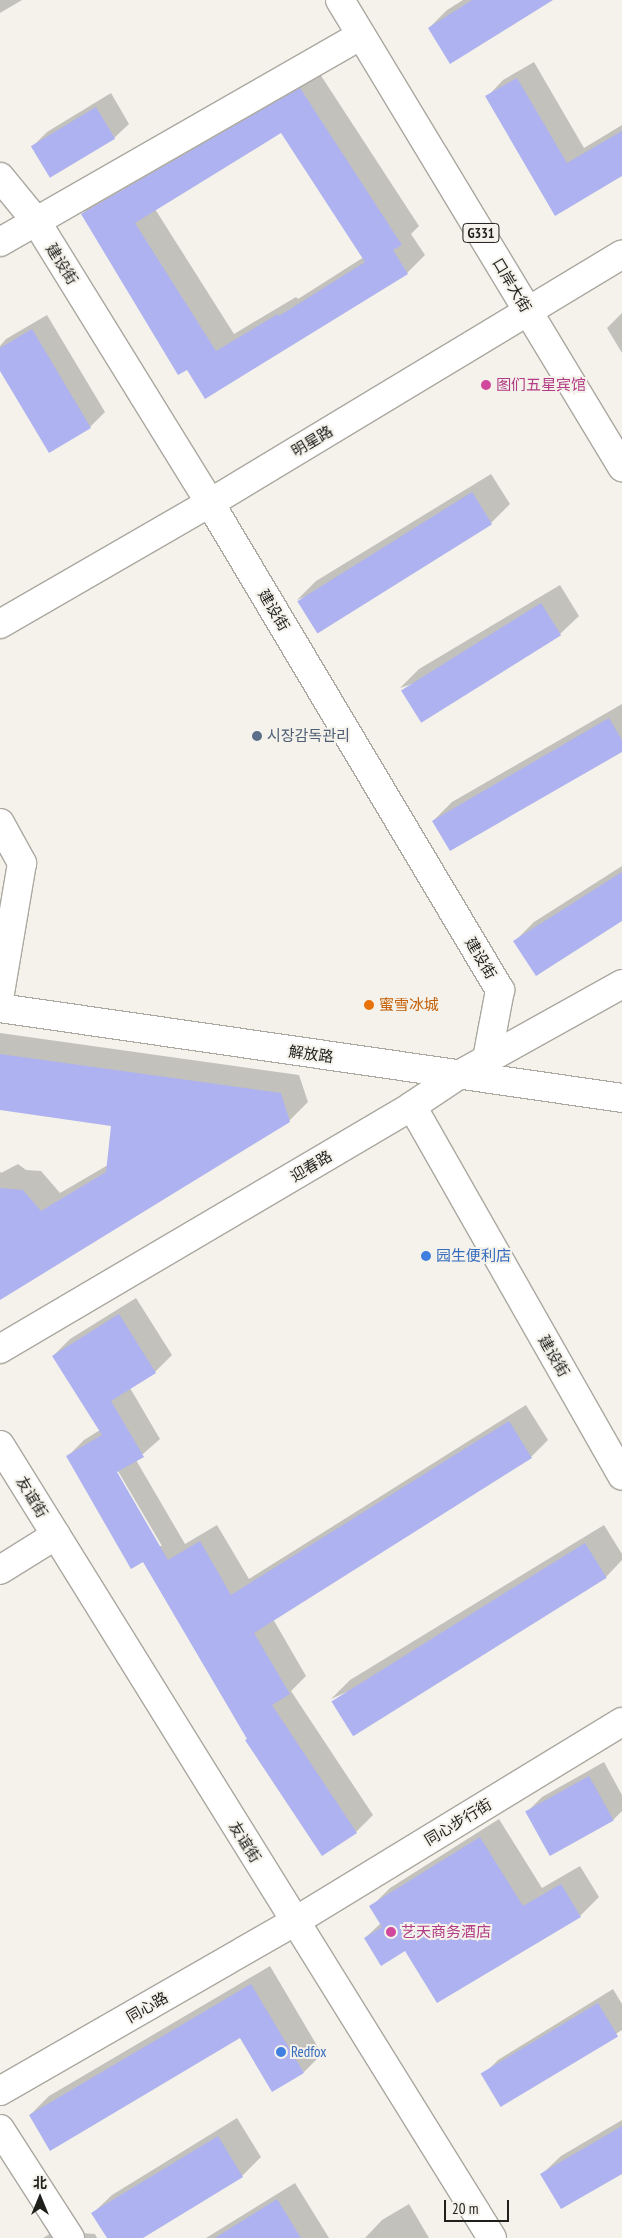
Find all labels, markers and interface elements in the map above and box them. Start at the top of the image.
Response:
road number: G331 [462,222,500,244]
street label: 建设街 [42,240,82,288]
street label: 口岸大街 [489,255,535,315]
place label: 图们五星宾馆 [496,376,586,394]
marker: 图们五星宾馆 [480,379,492,391]
street label: 明星路 [288,422,336,460]
street label: 建设街 [255,586,293,634]
place label: 시장감독관리 [267,727,350,745]
marker: 시장감독관리 [251,730,263,742]
street label: 建设街 [462,934,500,982]
place label: 蜜雪冰城 [379,996,439,1014]
marker: 蜜雪冰城 [363,999,375,1011]
street label: 解放路 [287,1042,335,1066]
street label: 迎春路 [287,1147,335,1185]
place label: 园生便利店 [436,1247,511,1265]
marker: 园生便利店 [420,1250,432,1262]
street label: 建设街 [535,1332,573,1380]
street label: 友谊街 [13,1473,51,1521]
street label: 同心步行街 [421,1795,495,1849]
street label: 友谊街 [225,1818,265,1866]
place label: 艺天商务酒店 [401,1923,491,1941]
marker: 艺天商务酒店 [385,1926,397,1938]
street label: 同心路 [123,1988,171,2026]
place label: Redfox [291,2043,326,2061]
marker: Redfox [275,2046,287,2058]
north arrow [15,2173,65,2223]
text: 北 [33,2174,47,2192]
scale bar [447,2190,512,2222]
text: 20 m [452,2199,478,2218]

